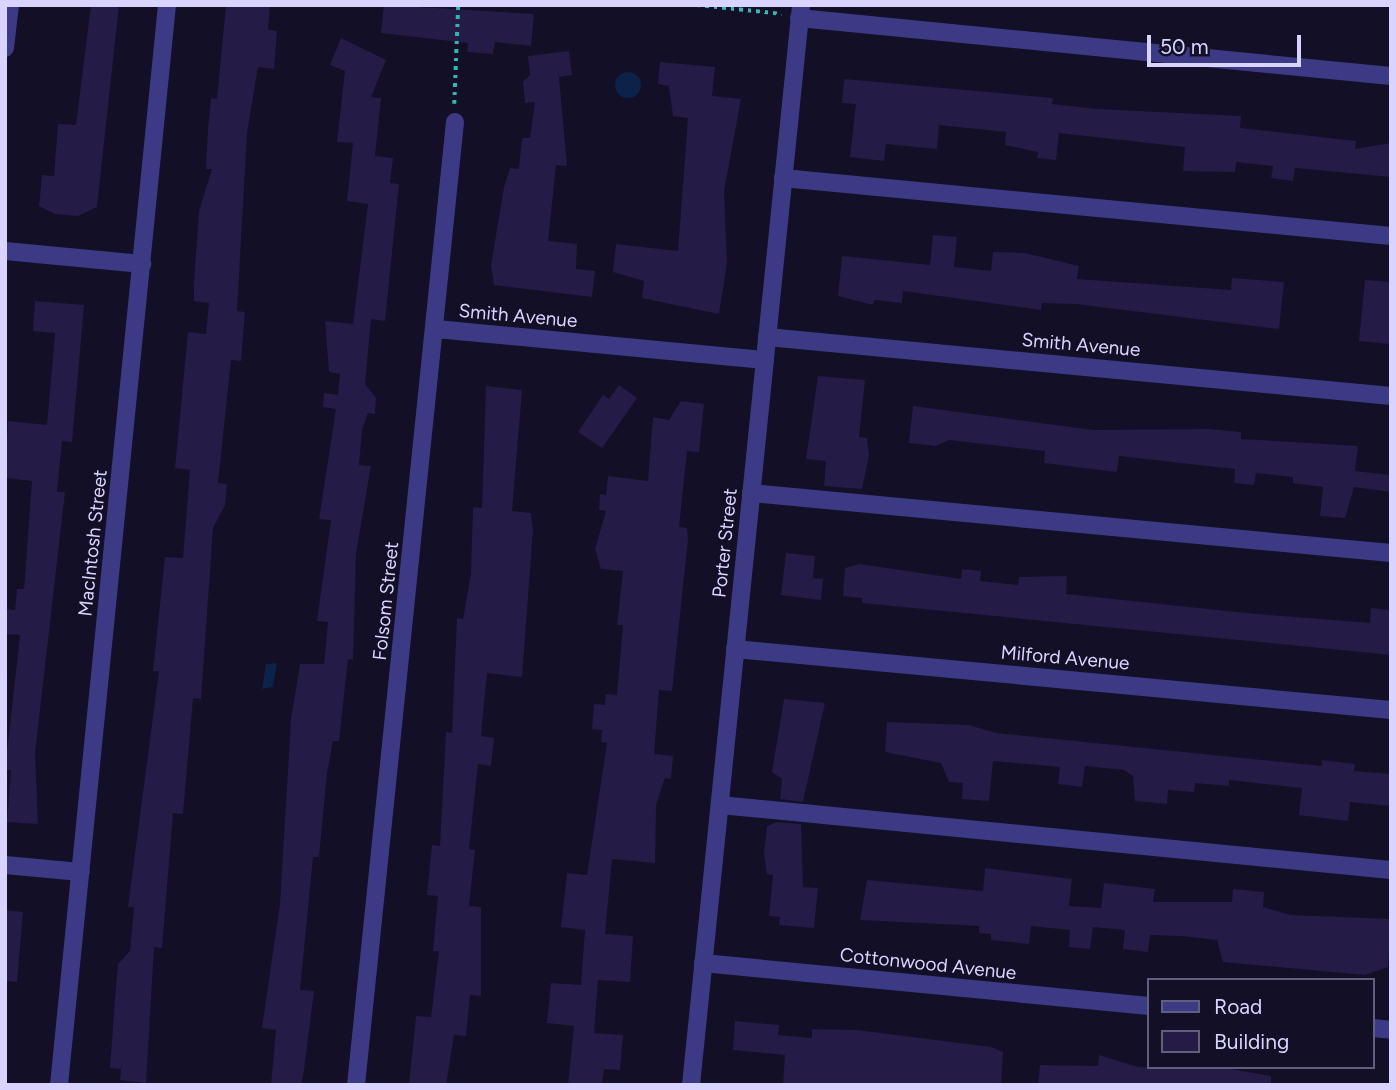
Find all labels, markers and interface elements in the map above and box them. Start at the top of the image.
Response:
scale bar [1151,21,1305,65]
text: 50 m [1160,34,1209,59]
street label: Smith Avenue [458,299,578,333]
street label: Smith Avenue [1021,328,1141,362]
street label: MacIntosh Street [74,469,112,617]
street label: Porter Street [708,487,742,599]
street label: Folsom Street [368,540,404,662]
street label: Milford Avenue [1000,641,1130,675]
street label: Cottonwood Avenue [839,943,1017,985]
legend [1148,978,1375,1069]
text: Road [1214,994,1262,1019]
text: Building [1214,1029,1289,1054]

